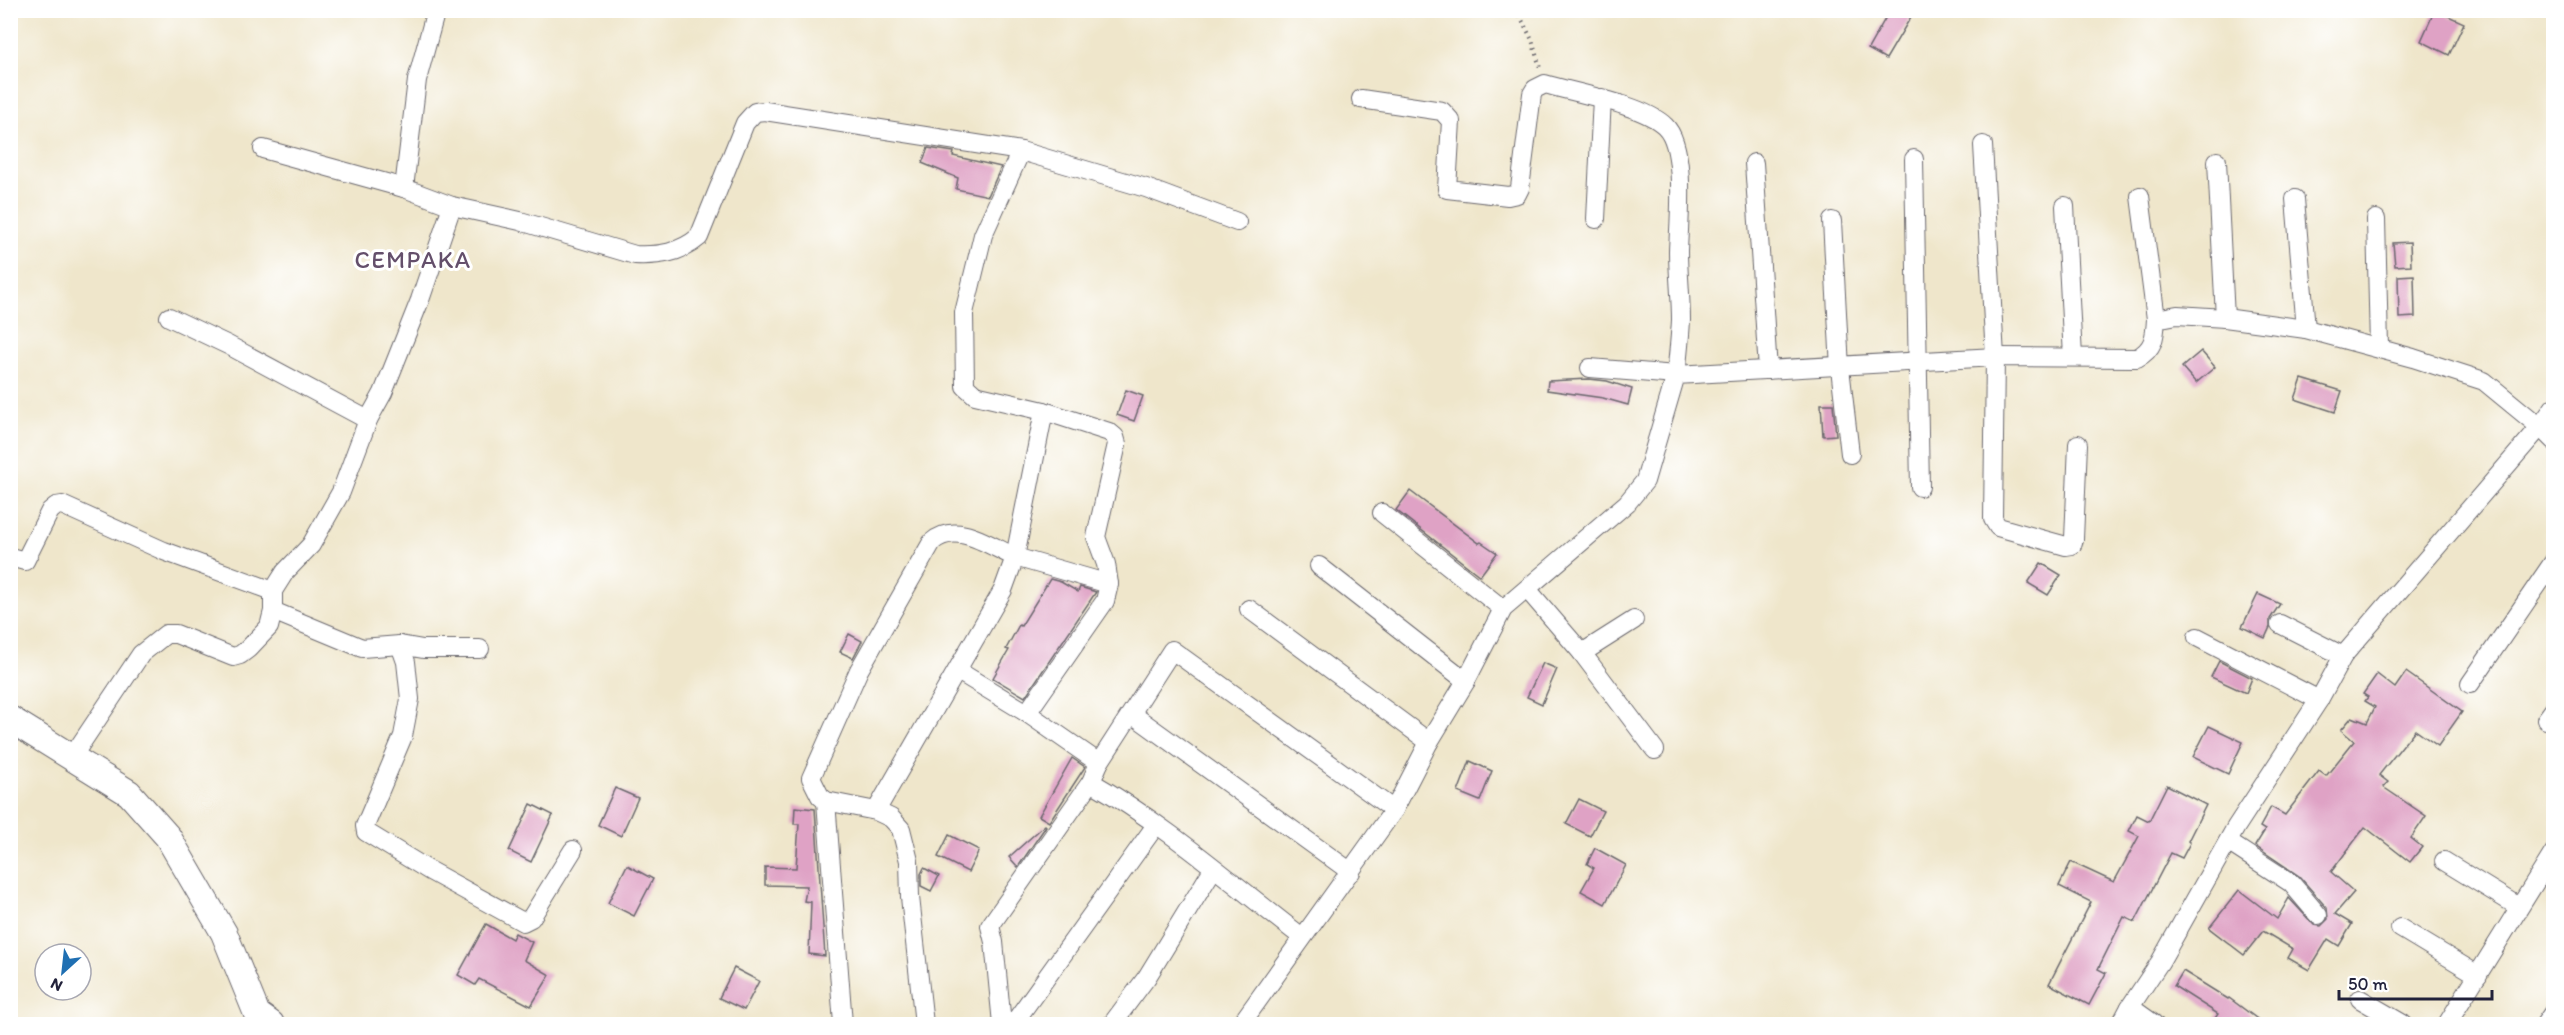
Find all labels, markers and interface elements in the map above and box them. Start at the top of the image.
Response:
district label: CEMPAKA [354,245,472,274]
north arrow [33,942,93,1002]
scale bar [2339,963,2492,1001]
text: 50 m [2348,973,2388,995]
text: N [47,974,66,996]

